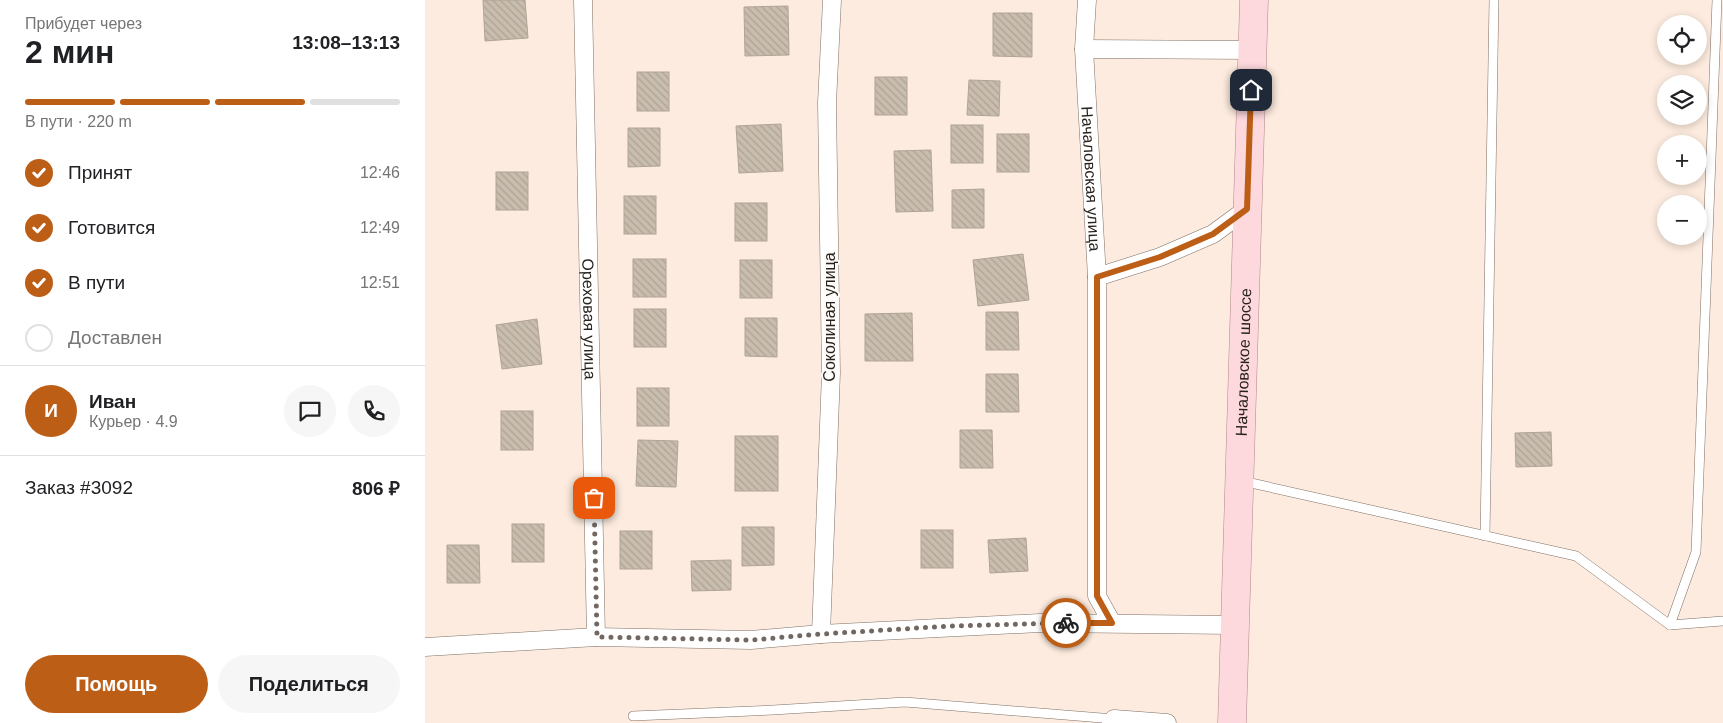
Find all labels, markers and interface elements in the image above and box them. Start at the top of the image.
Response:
text: Прибудет через [25,15,142,32]
map controls [1657,15,1707,245]
button: locate [1657,15,1707,65]
text: 13:08–13:13 [292,32,400,53]
text: 2 мин [25,34,114,70]
pin [1230,69,1272,111]
button: layers [1657,75,1707,125]
icon: home [1237,76,1265,104]
street label: Началовская улица [1079,106,1104,252]
text: В пути · 220 m [25,113,132,130]
button: + [1657,135,1707,185]
icon: check [25,159,53,187]
text: Принят [68,162,132,183]
text: 12:46 [360,164,400,181]
button: − [1657,195,1707,245]
icon: check [25,214,53,242]
text: Готовится [68,217,155,238]
text: 12:49 [360,219,400,236]
street label: Соколиная улица [821,252,838,382]
street label: Ореховая улица [580,258,599,380]
icon: check [25,269,53,297]
text: В пути [68,272,125,293]
text: 12:51 [360,274,400,291]
street label: Началовское шоссе [1232,288,1254,437]
text: Доставлен [68,327,162,348]
button: chat [284,385,336,437]
button: phone [348,385,400,437]
text: Иван [89,391,136,412]
text: И [44,400,58,421]
text: Курьер · 4.9 [89,413,178,430]
text: Заказ #3092 [25,477,133,498]
pin [573,477,615,519]
text: 806 ₽ [352,478,400,499]
icon: bag [580,484,608,512]
courier [1041,598,1091,648]
icon: bike [1052,609,1080,637]
button: Помощь [25,655,208,713]
button: Поделиться [218,655,400,713]

